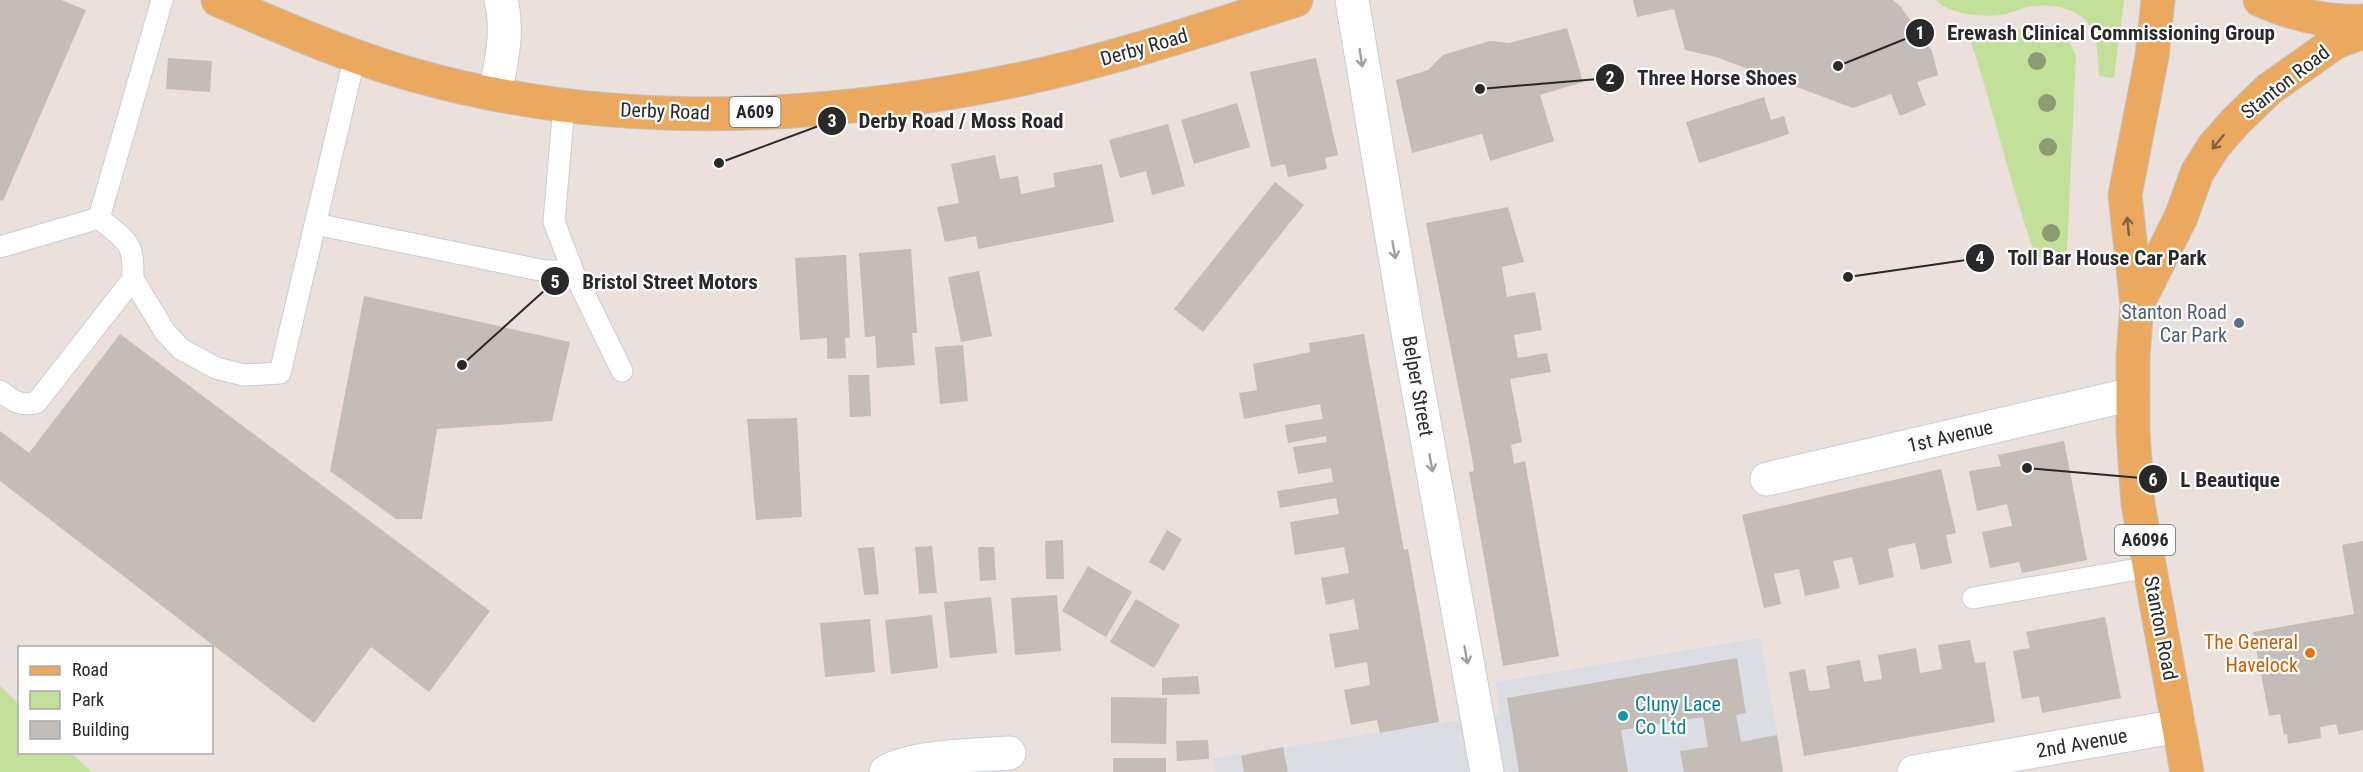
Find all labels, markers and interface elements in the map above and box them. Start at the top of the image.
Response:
callout: Erewash Clinical Commissioning Group [1905,13,2287,52]
text: Erewash Clinical Commissioning Group [1947,21,2275,45]
text: 1 [1915,22,1925,43]
street label: Derby Road [1098,23,1190,71]
street label: Stanton Road [2236,40,2334,124]
one-way arrow [1356,47,1367,67]
callout: Three Horse Shoes [1595,58,1809,97]
text: Three Horse Shoes [1637,66,1797,90]
text: 2 [1605,67,1615,88]
street label: Derby Road [620,97,710,125]
road number: A609 [730,97,780,127]
callout: Derby Road / Moss Road [817,101,1076,140]
text: Derby Road / Moss Road [858,109,1064,133]
text: 3 [827,110,837,131]
one-way arrow [2211,134,2224,150]
one-way arrow [2122,216,2133,236]
callout: Toll Bar House Car Park [1965,239,2218,278]
one-way arrow [1389,240,1400,259]
text: Toll Bar House Car Park [2007,246,2207,270]
text: 4 [1975,247,1985,268]
callout: Bristol Street Motors [540,262,770,301]
text: Bristol Street Motors [582,270,758,294]
text: 5 [550,271,560,292]
place label: Stanton Road Car Park [2121,300,2227,347]
marker: Stanton Road Car Park [2232,316,2246,330]
street label: Belper Street [1397,334,1439,438]
street label: 1st Avenue [1905,415,1995,457]
one-way arrow [1426,452,1437,472]
callout: L Beautique [2138,460,2292,499]
text: L Beautique [2180,468,2280,492]
text: 6 [2148,469,2158,490]
road number: A6096 [2115,525,2175,555]
street label: Stanton Road [2139,574,2183,682]
place label: The General Havelock [2204,630,2298,677]
one-way arrow [1461,644,1472,664]
legend [18,646,213,754]
marker: The General Havelock [2303,646,2317,660]
text: Road [72,659,108,680]
text: Park [72,689,104,710]
place label: Cluny Lace Co Ltd [1635,692,1721,739]
marker: Cluny Lace Co Ltd [1616,709,1630,723]
text: Building [72,719,129,740]
street label: 2nd Avenue [2035,723,2129,763]

